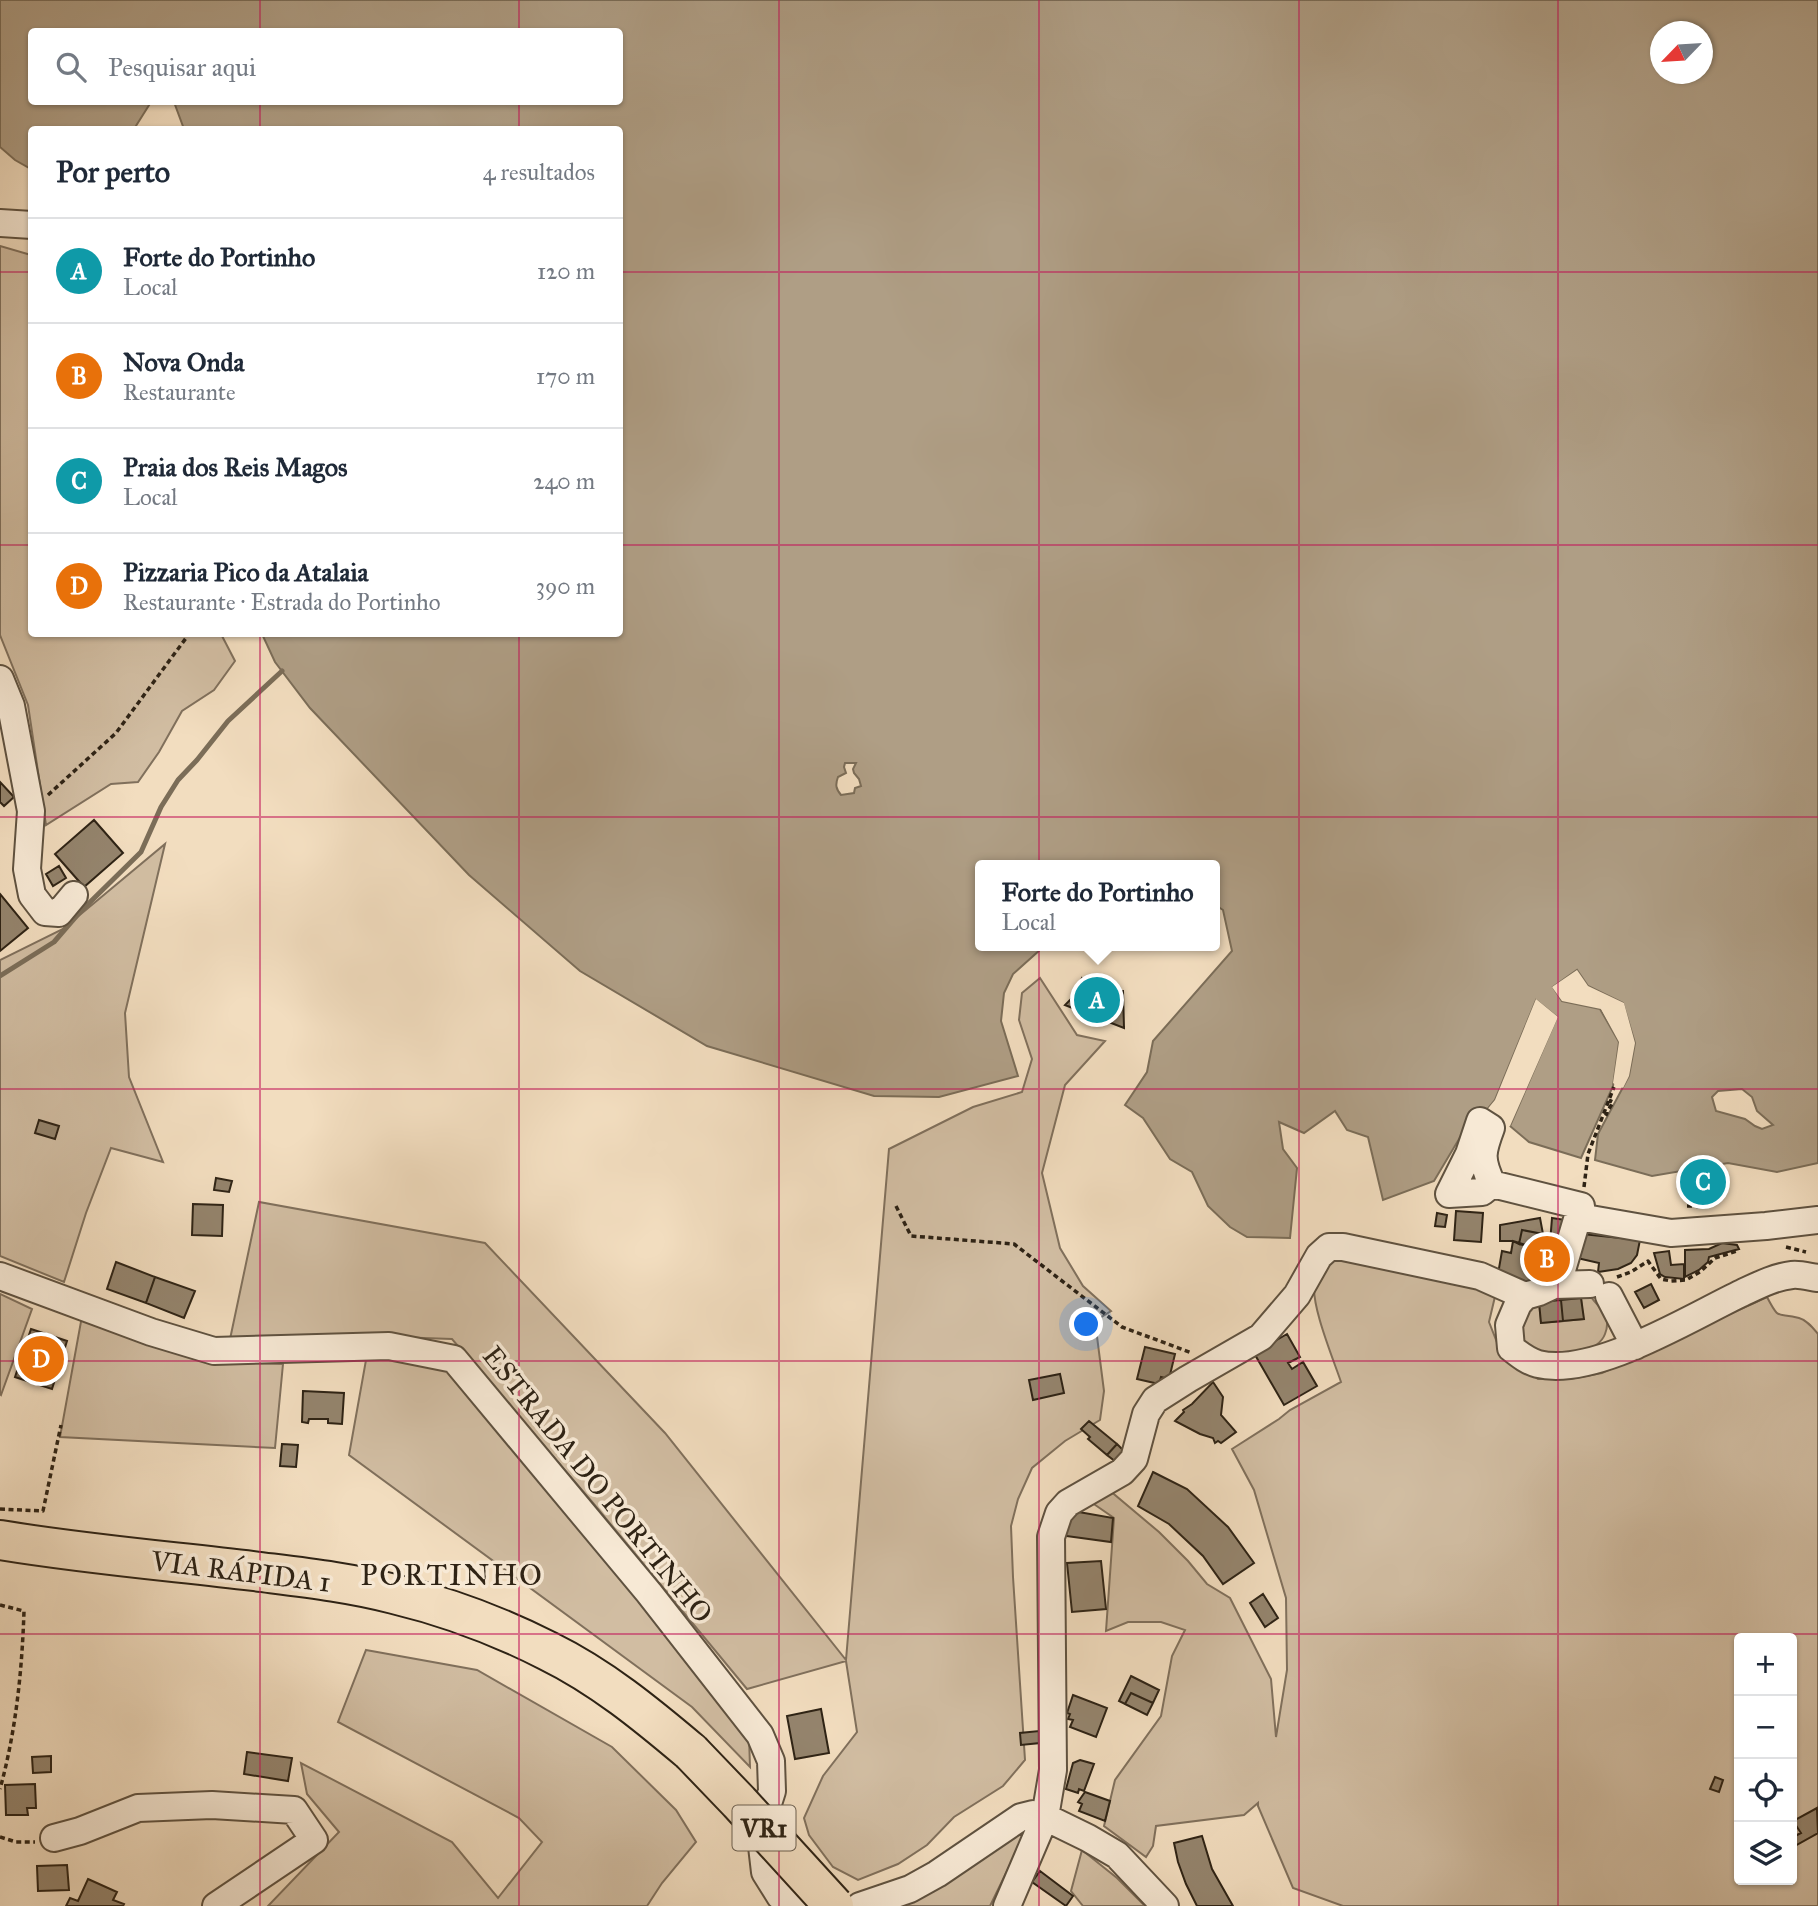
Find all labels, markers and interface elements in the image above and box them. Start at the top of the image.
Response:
north arrow [1650,21,1713,84]
search box [28,28,623,105]
icon: search [52,48,90,86]
text: Pesquisar aqui [108,51,256,83]
text: Por perto [56,154,170,190]
text: 4 resultados [483,158,595,186]
text: Forte do Portinho [123,241,315,273]
text: A [71,257,87,285]
text: 120 m [537,257,595,285]
text: Local [123,273,177,301]
text: Nova Onda [123,346,245,378]
text: B [71,362,87,390]
text: 170 m [536,362,595,390]
text: Restaurante [123,378,236,406]
text: Praia dos Reis Magos [123,451,348,483]
text: C [71,467,87,495]
text: 240 m [533,467,595,495]
text: Local [123,483,177,511]
text: Pizzaria Pico da Atalaia [123,556,369,588]
text: D [70,572,88,600]
text: 390 m [536,572,595,600]
text: Restaurante · Estrada do Portinho [123,588,441,616]
popup [975,860,1220,951]
text: Forte do Portinho [1001,876,1194,908]
text: Local [1001,908,1056,936]
pin: A [1074,974,1120,1026]
pin: C [1680,1156,1726,1208]
pin: B [1524,1233,1570,1285]
your location [1069,1307,1103,1341]
pin: D [18,1333,64,1385]
street label: ESTRADA DO PORTINHO [475,1339,720,1630]
street label: VIA RÁPIDA 1 [148,1543,333,1600]
district label: PORTINHO [360,1557,544,1593]
map controls [1734,1633,1797,1885]
button: + [1734,1633,1797,1696]
button: − [1734,1696,1797,1759]
button: locate [1734,1759,1797,1822]
road number: VR1 [732,1806,796,1851]
button: layers [1734,1822,1797,1885]

